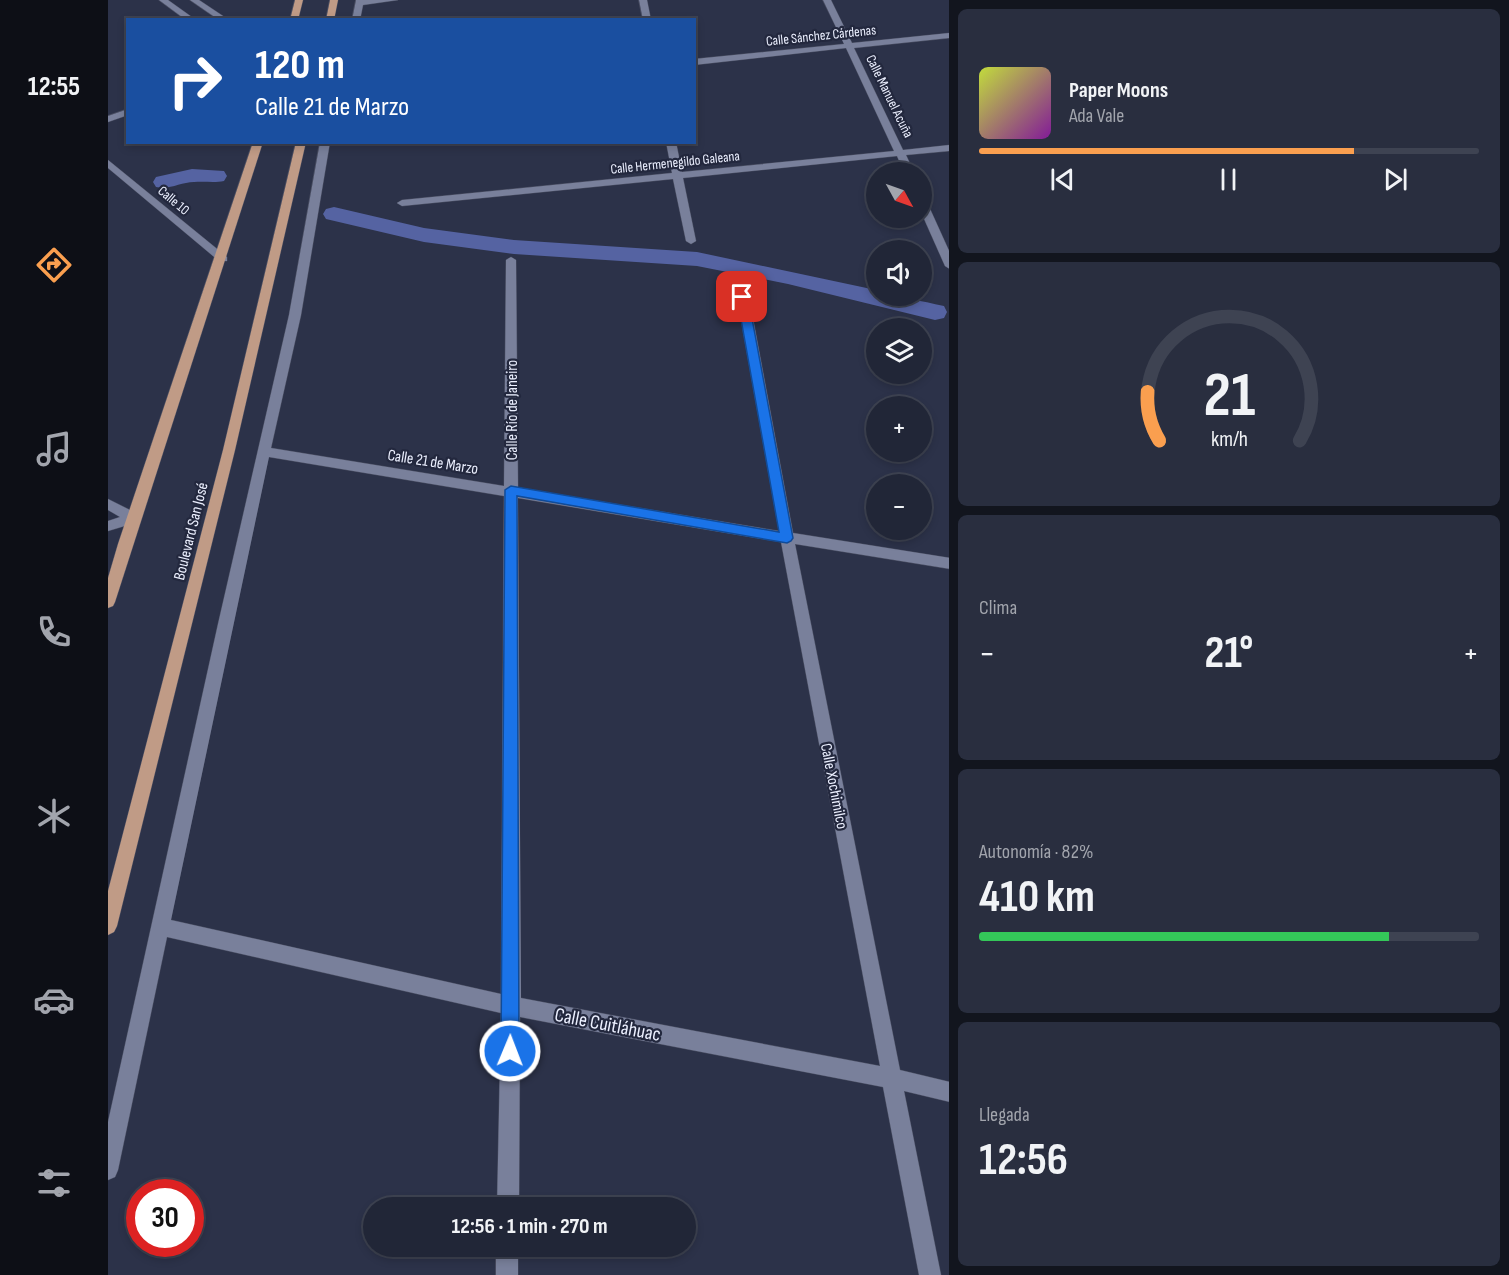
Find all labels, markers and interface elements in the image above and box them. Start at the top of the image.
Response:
street label: Calle Sánchez Cárdenas [765,21,877,50]
text: 120 m [255,40,345,91]
icon: right [156,42,234,120]
street label: Calle Manuel Acuña [862,52,917,140]
text: 12:55 [28,71,80,103]
text: Paper Moons [1069,77,1168,104]
text: Calle 21 de Marzo [255,91,409,123]
text: Ada Vale [1069,104,1124,128]
street label: Calle Hermenegildo Galeana [610,147,741,178]
north arrow [866,162,932,228]
map controls [866,162,932,540]
icon: previous [1046,163,1079,196]
icon: pause [1212,163,1245,196]
icon: next [1379,163,1412,196]
street label: Calle 10 [154,182,193,219]
button: sound [866,240,932,306]
icon: directions [33,244,75,286]
pin [716,271,767,322]
icon: arrive [725,280,758,313]
button: layers [866,318,932,384]
text: 21 [1203,359,1255,434]
street label: Calle Río de Janeiro [503,360,522,460]
button: + [866,396,932,462]
icon: music [33,428,75,470]
text: km/h [1210,428,1248,453]
street label: Calle 21 de Marzo [386,446,479,479]
button: − [866,474,932,540]
street label: Boulevard San José [170,481,213,582]
text: Clima [979,596,1017,620]
icon: phone [33,611,75,653]
text: 21° [1205,626,1253,681]
text: − [979,634,995,674]
text: + [1463,634,1479,674]
street label: Calle Xochimilco [816,742,851,831]
icon: climate [33,795,75,837]
text: Autonomía · 82% [979,840,1093,864]
text: 410 km [979,870,1095,925]
icon: car [33,979,75,1021]
street label: Calle Cuitláhuac [553,1003,663,1047]
position arrow [478,1019,542,1083]
text: Llegada [979,1103,1030,1127]
text: 12:56 [979,1133,1068,1188]
icon: filters [33,1162,75,1204]
speed limit sign: 30 [126,1179,204,1257]
text: 12:56 · 1 min · 270 m [451,1213,608,1240]

